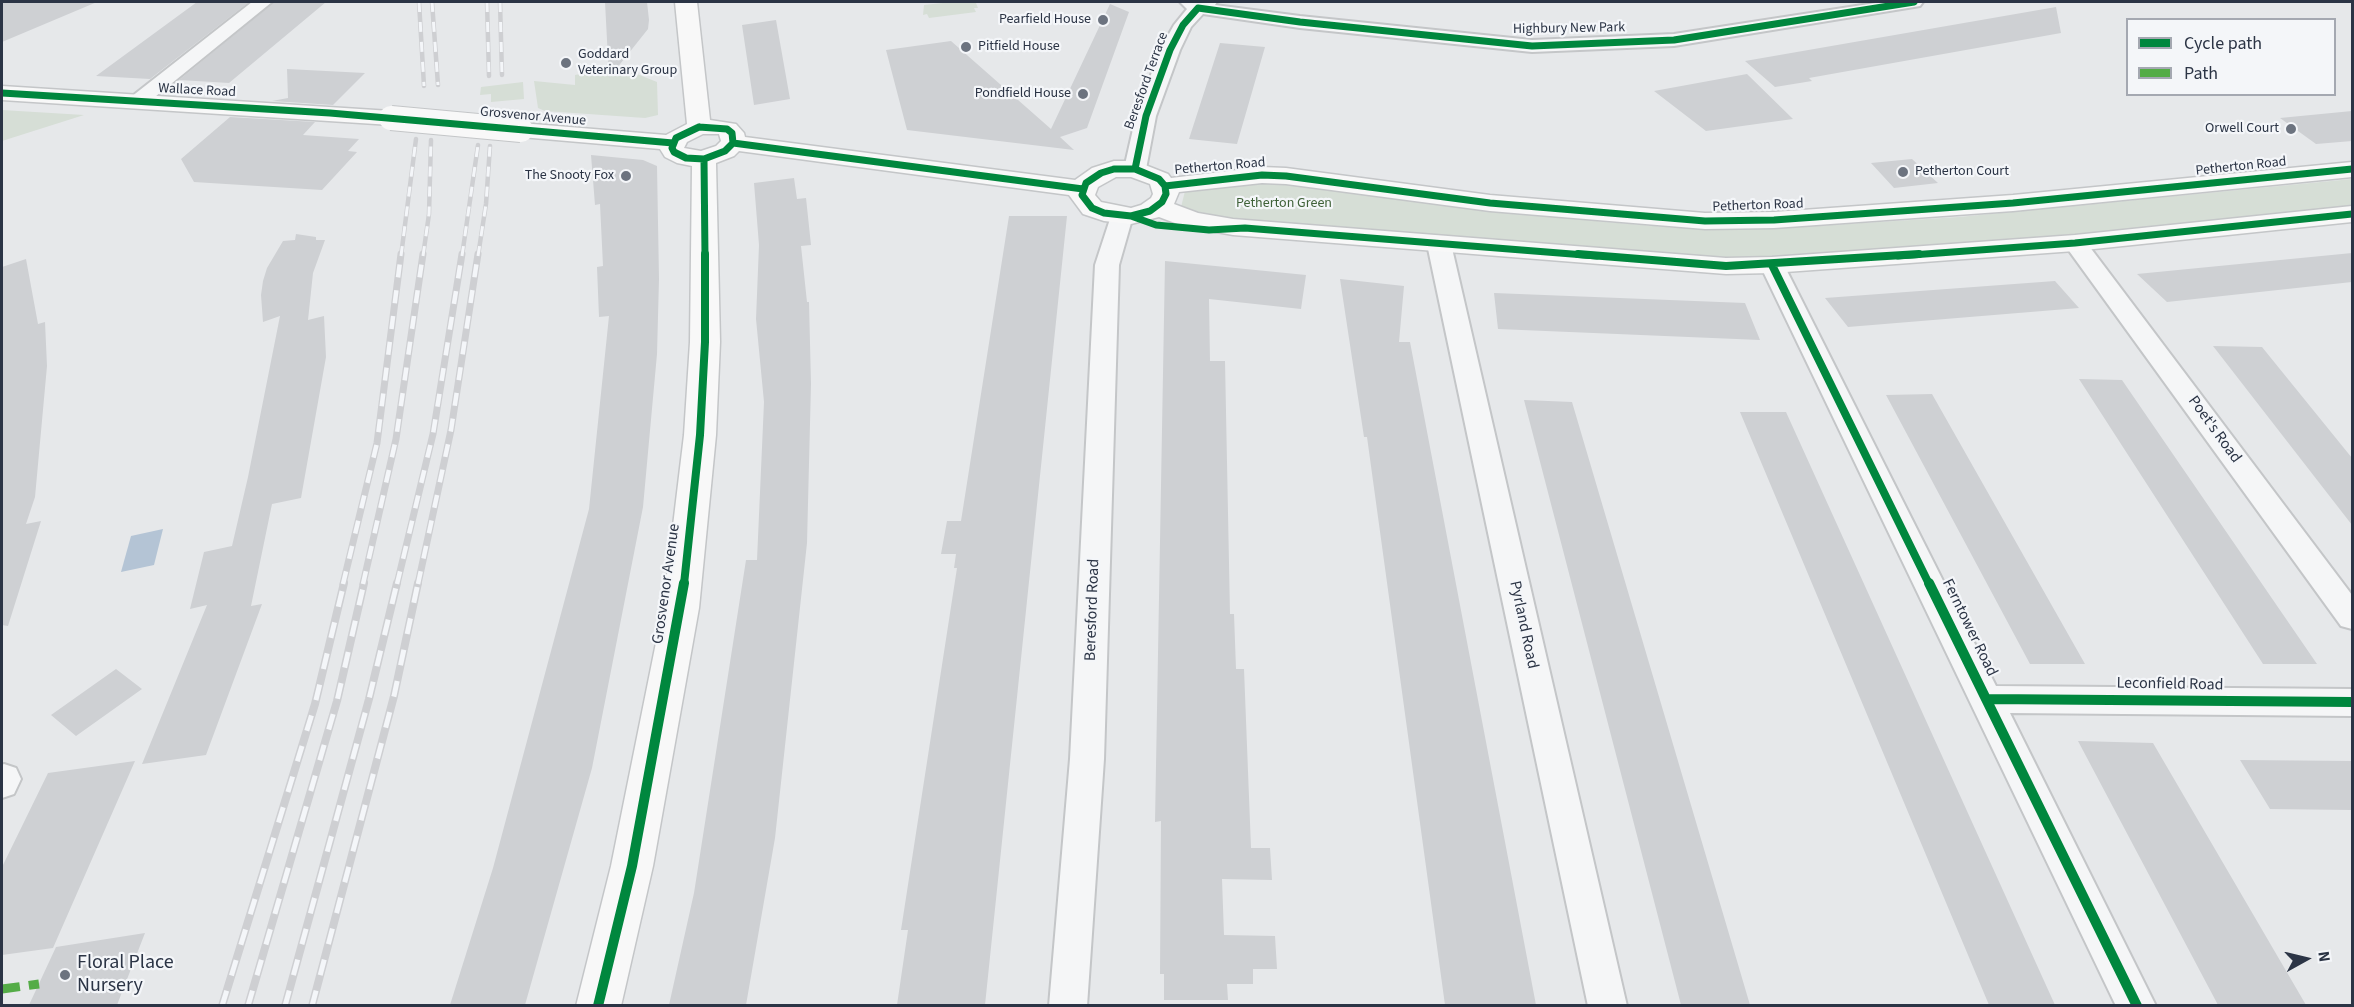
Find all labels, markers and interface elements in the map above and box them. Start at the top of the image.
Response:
place label: Pearfield House [999,12,1091,28]
marker: Pearfield House [1096,13,1110,27]
legend [2126,18,2336,96]
street label: Highbury New Park [1513,20,1625,38]
street label: Beresford Terrace [1122,30,1172,132]
text: Cycle path [2184,31,2262,56]
place label: Pitfield House [978,39,1060,55]
marker: Pitfield House [959,40,973,54]
place label: Goddard Veterinary Group [578,47,677,80]
marker: Goddard Veterinary Group [559,56,573,70]
text: Path [2184,61,2218,86]
street label: Wallace Road [158,81,236,101]
place label: Pondfield House [975,86,1071,102]
marker: Pondfield House [1076,87,1090,101]
street label: Grosvenor Avenue [479,104,587,130]
place label: Orwell Court [2205,121,2279,137]
marker: Orwell Court [2284,122,2298,136]
street label: Petherton Road [2195,154,2287,180]
street label: Petherton Road [1174,155,1266,179]
place label: Petherton Court [1915,164,2009,180]
marker: Petherton Court [1896,165,1910,179]
place label: The Snooty Fox [525,168,614,184]
marker: The Snooty Fox [619,169,633,183]
park label: Petherton Green [1236,196,1332,212]
street label: Petherton Road [1712,196,1804,216]
street label: Poet's Road [2183,393,2245,467]
street label: Grosvenor Avenue [649,523,685,645]
street label: Beresford Road [1082,559,1104,661]
street label: Ferntower Road [1937,576,2001,680]
street label: Pyrland Road [1504,579,1542,671]
street label: Leconfield Road [2116,674,2224,696]
north arrow [2276,929,2336,989]
text: N [2312,950,2335,963]
place label: Floral Place Nursery [77,952,174,999]
marker: Floral Place Nursery [58,968,72,982]

